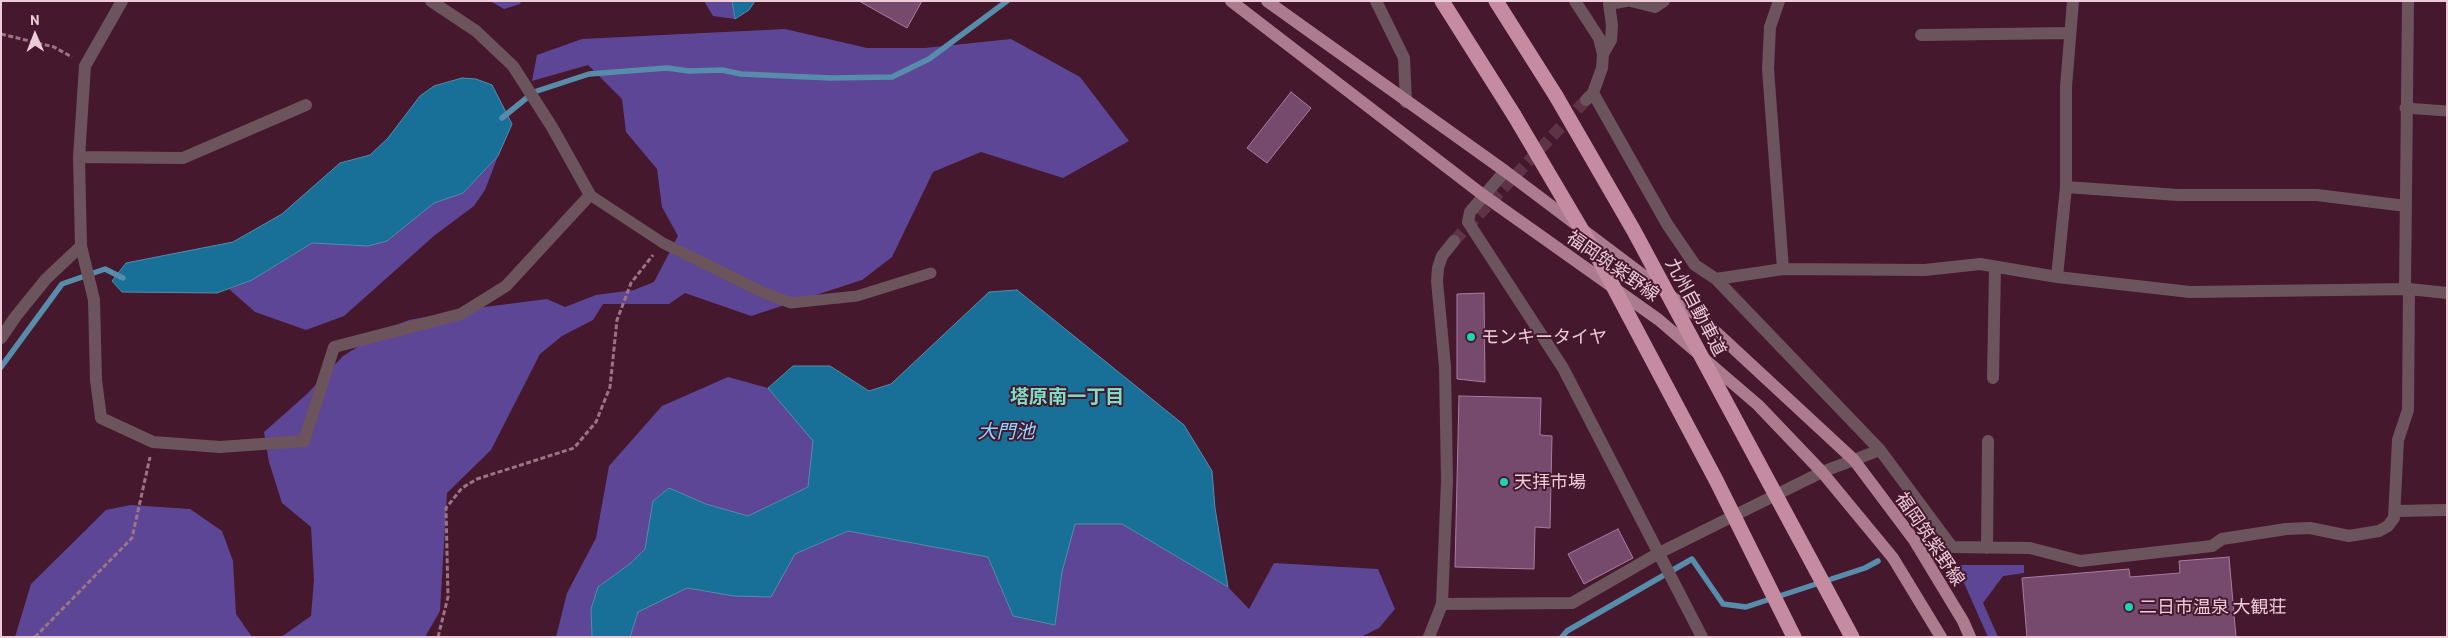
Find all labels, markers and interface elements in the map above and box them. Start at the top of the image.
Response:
north arrow [10,10,60,60]
text: N [30,11,40,28]
street label: 福岡筑紫野線 [1563,226,1663,306]
street label: 九州自動車道 [1661,254,1731,360]
place label: モンキータイヤ [1481,326,1607,348]
marker: モンキータイヤ [1465,331,1477,343]
district label: 塔原南一丁目 [1010,386,1124,408]
water label: 大門池 [978,421,1034,443]
place label: 天拝市場 [1514,471,1586,493]
marker: 天拝市場 [1498,476,1510,488]
street label: 福岡筑紫野線 [1891,488,1969,590]
place label: 二日市温泉 大観荘 [2139,596,2287,618]
marker: 二日市温泉 大観荘 [2123,601,2135,613]

